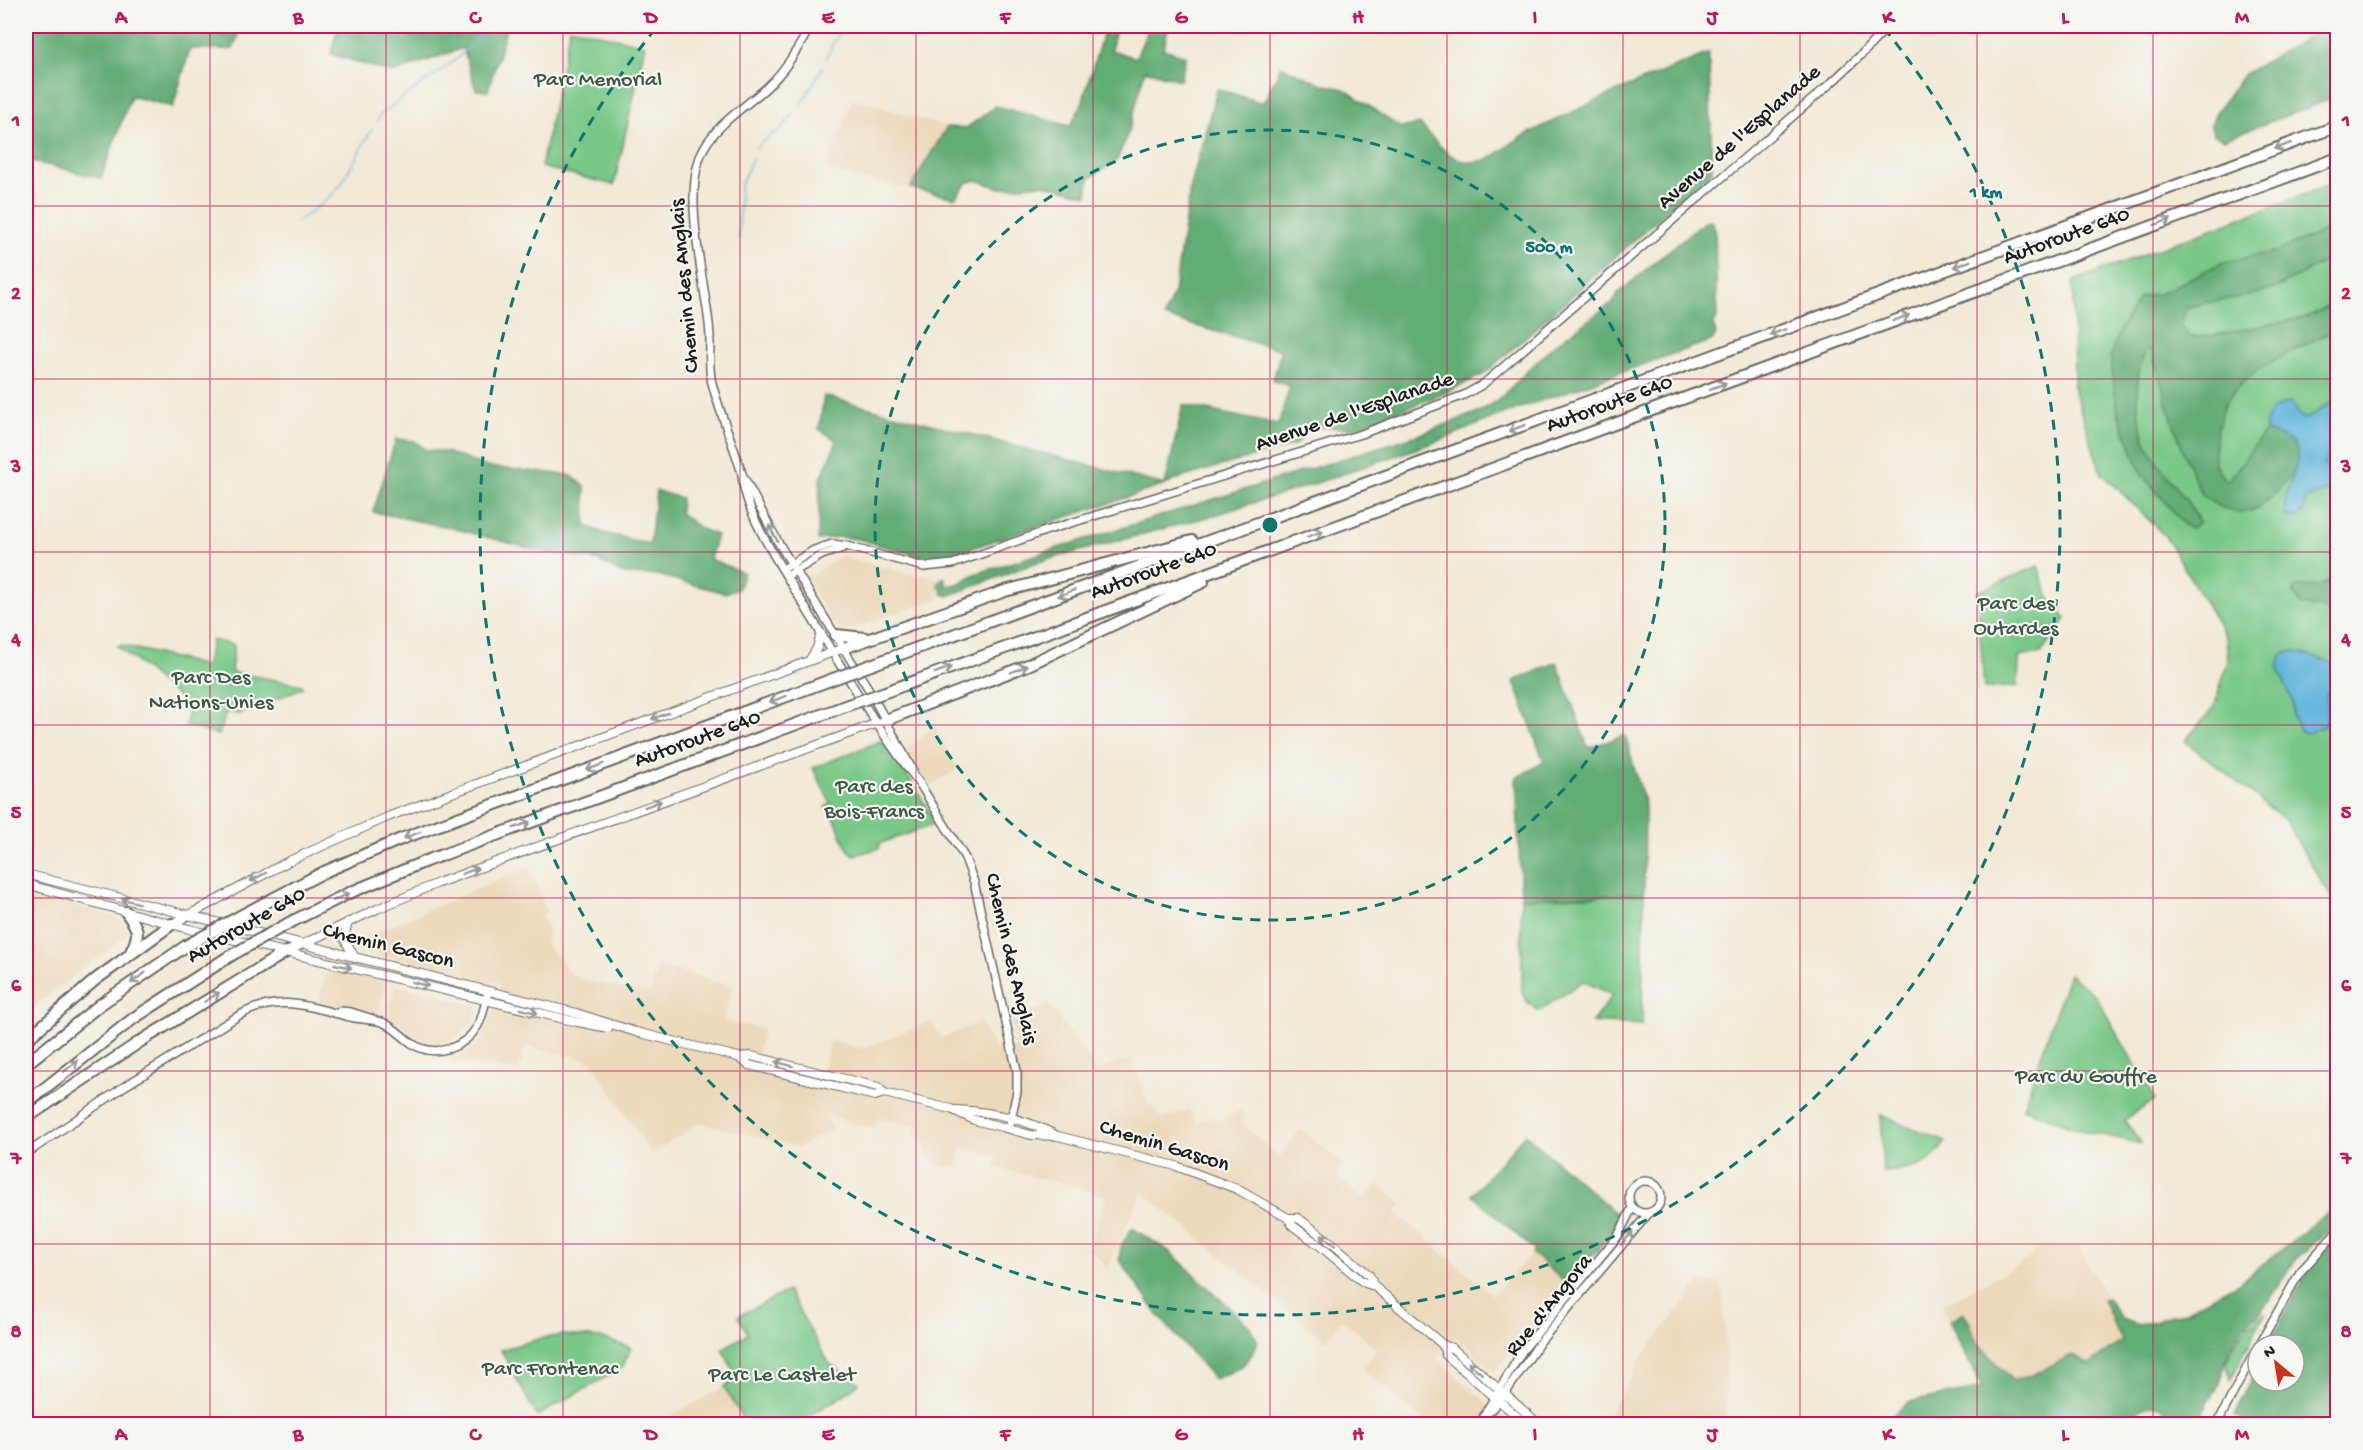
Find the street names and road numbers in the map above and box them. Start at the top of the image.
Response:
street label: Avenue de l'Esplanade [1653,60,1827,216]
street label: Chemin des Anglais [665,197,707,374]
street label: Autoroute 640 [2000,202,2134,272]
street label: Avenue de l'Esplanade [1252,367,1458,459]
street label: Autoroute 640 [1543,370,1677,440]
street label: Autoroute 640 [1087,537,1221,607]
street label: Autoroute 640 [631,705,765,775]
street label: Chemin des Anglais [978,871,1043,1048]
street label: Autoroute 640 [183,882,311,970]
street label: Chemin Gascon [320,918,457,976]
street label: Chemin Gascon [1096,1115,1233,1179]
street label: Rue d'Angora [1501,1249,1600,1362]

